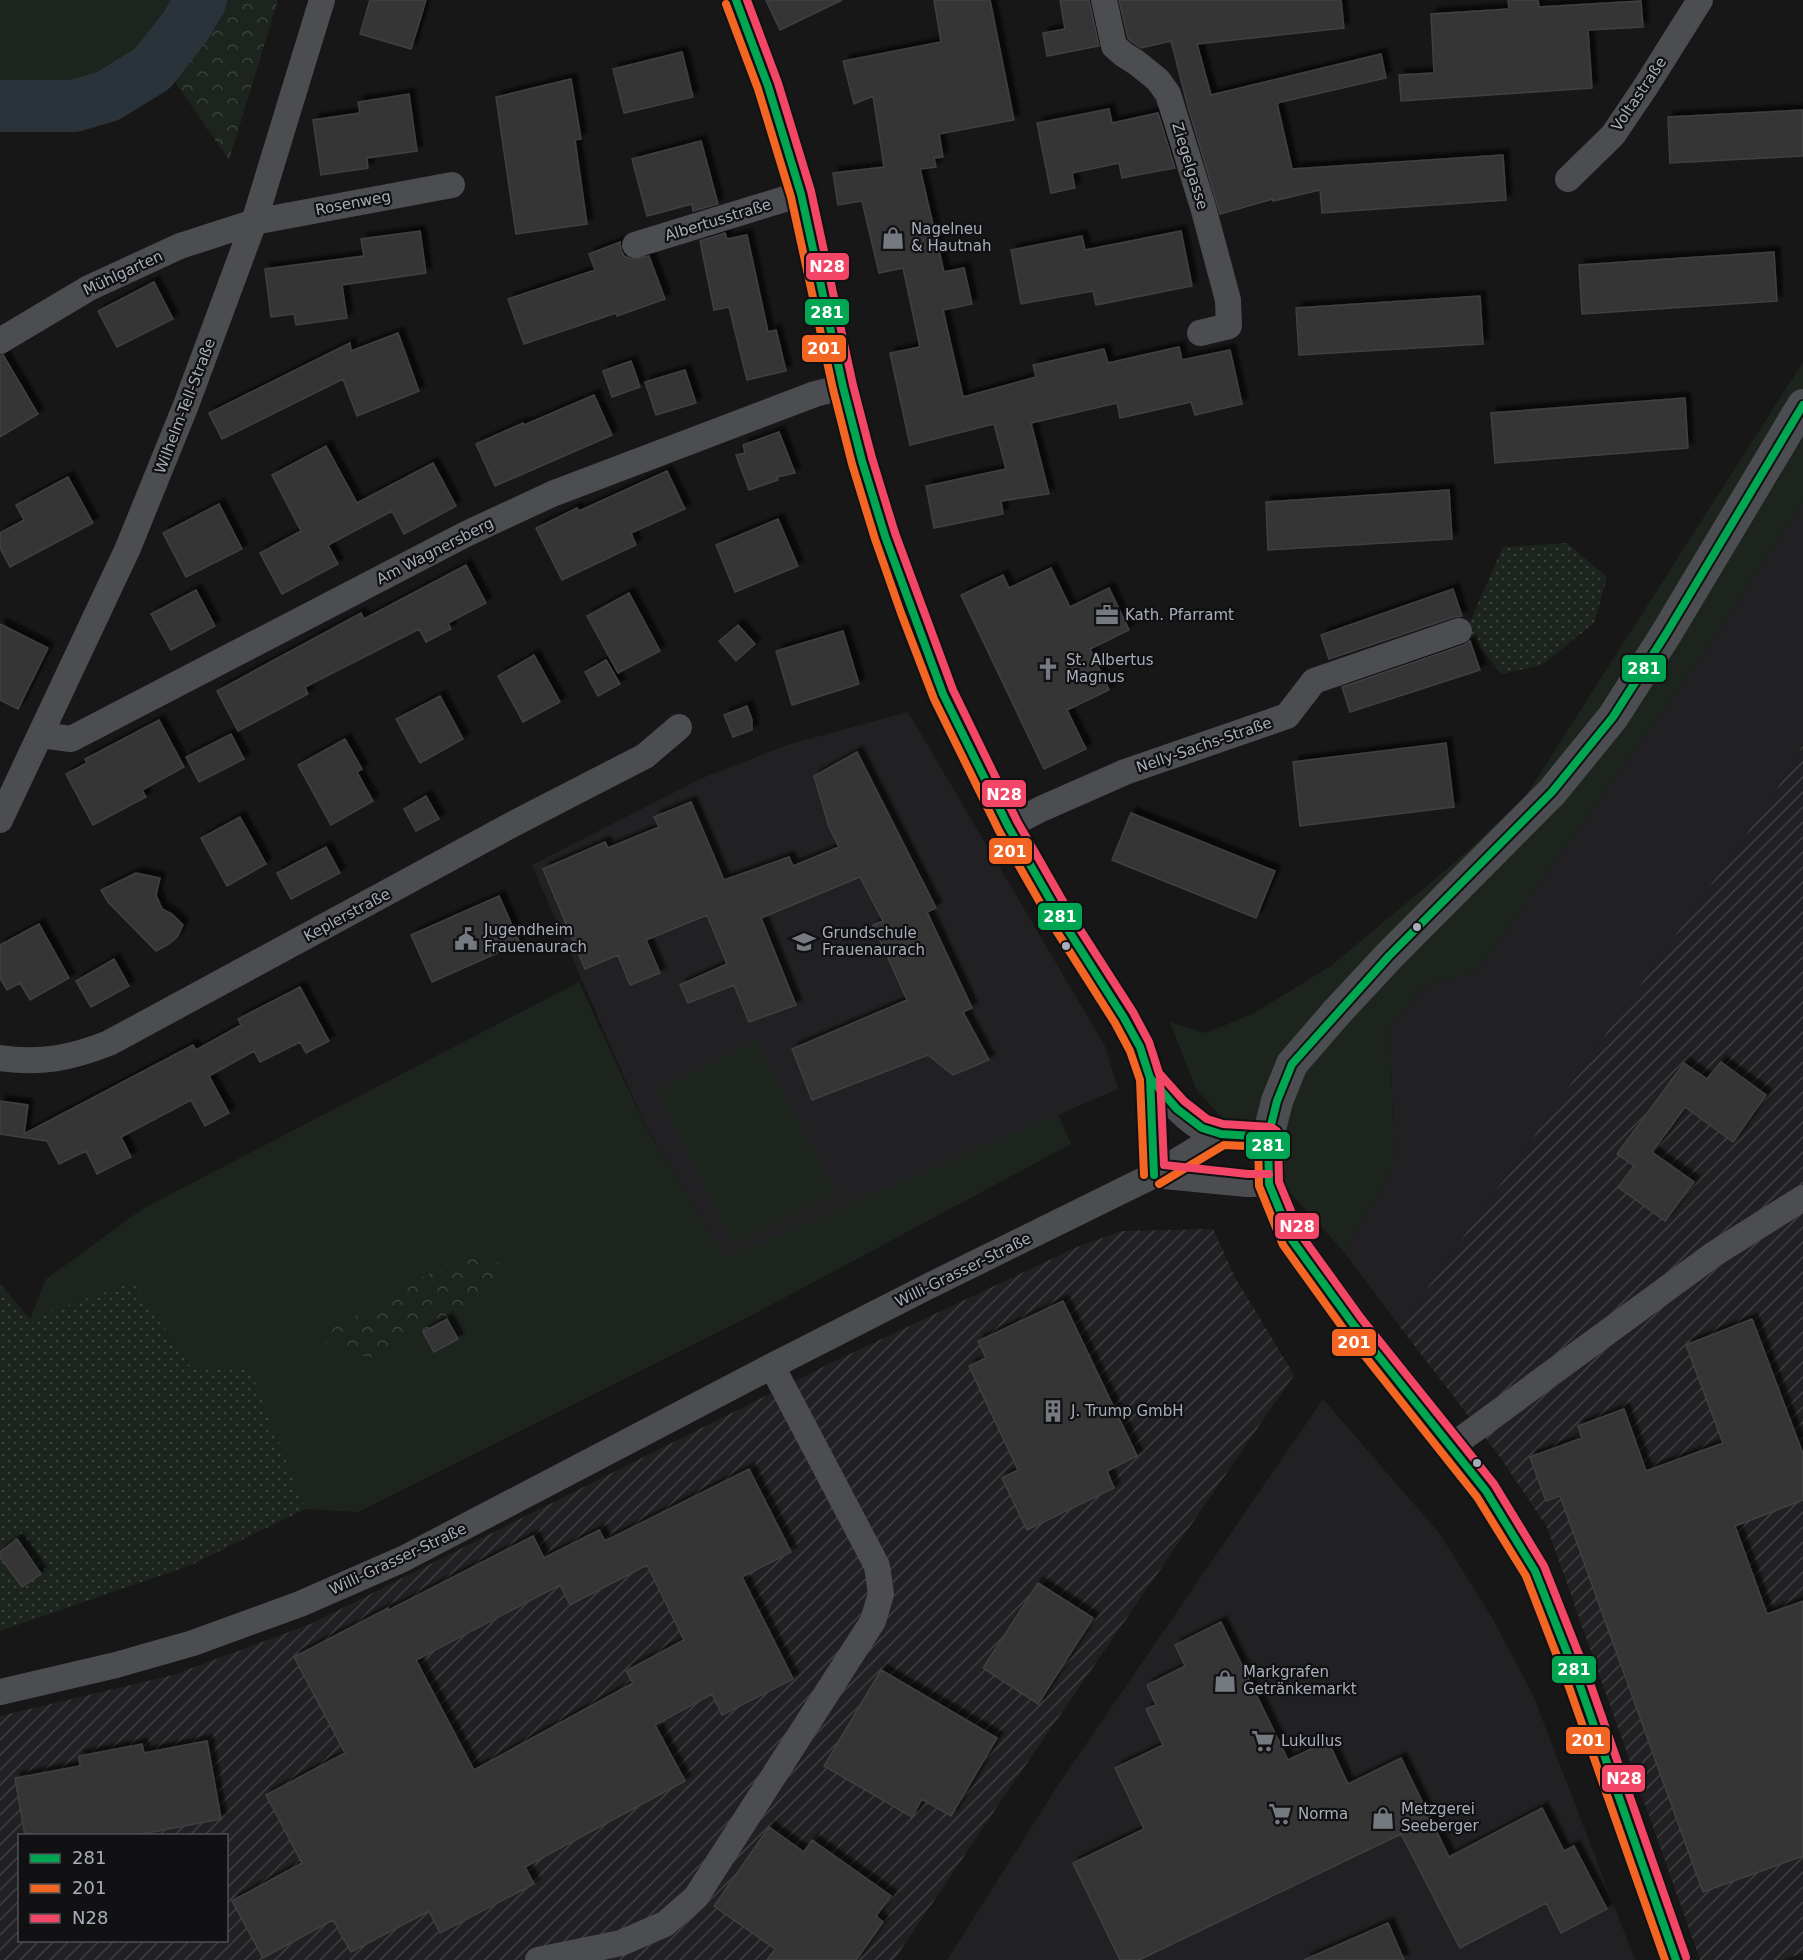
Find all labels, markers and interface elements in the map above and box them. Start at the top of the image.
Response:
street label: Voltastraße [1608,54,1670,134]
street label: Ziegelgasse [1168,120,1212,212]
street label: Rosenweg [314,187,392,219]
street label: Albertusstraße [663,195,773,245]
place label: Nagelneu & Hautnah [911,220,992,255]
shop icon: Nagelneu & Hautnah [880,225,906,251]
street label: Mühlgarten [80,247,166,299]
line badge: N28 [805,252,850,281]
text: N28 [809,257,845,276]
line badge: 281 [804,298,850,326]
text: 281 [810,303,844,322]
line badge: 201 [801,334,847,363]
street label: Wilhelm-Tell-Straße [151,336,219,476]
text: 201 [807,339,841,358]
street label: Am Wagnersberg [373,514,497,588]
office icon: Kath. Pfarramt [1094,602,1120,628]
place label: Kath. Pfarramt [1125,606,1234,624]
place label: St. Albertus Magnus [1066,651,1154,686]
line badge: 281 [1621,654,1667,683]
church icon: St. Albertus Magnus [1035,656,1061,682]
text: 281 [1627,659,1661,678]
street label: Nelly-Sachs-Straße [1134,713,1274,777]
line badge: N28 [981,779,1027,808]
text: N28 [986,785,1022,804]
line badge: 201 [988,837,1033,865]
text: 201 [993,842,1027,861]
street label: Keplerstraße [301,885,393,945]
line badge: 281 [1037,902,1083,931]
text: 281 [1043,907,1077,926]
place label: Jugendheim Frauenaurach [483,921,587,956]
unlabelled marker [1411,921,1423,933]
place label: Grundschule Frauenaurach [822,924,925,959]
public building icon: Jugendheim Frauenaurach [453,926,479,952]
school or university icon: Grundschule Frauenaurach [791,929,817,955]
unlabelled marker [1060,940,1072,952]
line badge: 281 [1245,1131,1291,1160]
text: 281 [1251,1136,1285,1155]
line badge: N28 [1274,1212,1320,1240]
text: N28 [1279,1217,1315,1236]
street label: Willi-Grasser-Straße [892,1229,1034,1311]
line badge: 201 [1331,1328,1377,1357]
text: 201 [1337,1333,1371,1352]
building icon: J. Trump GmbH [1040,1398,1066,1424]
place label: J. Trump GmbH [1070,1402,1184,1420]
unlabelled marker [1471,1457,1483,1469]
street label: Willi-Grasser-Straße [327,1519,469,1599]
line badge: 281 [1551,1655,1597,1684]
text: 281 [1557,1660,1591,1679]
place label: Markgrafen Getränkemarkt [1243,1663,1357,1698]
shop icon: Markgrafen Getränkemarkt [1212,1668,1238,1694]
line badge: 201 [1565,1726,1611,1755]
supermarket icon: Lukullus [1250,1728,1276,1754]
text: 201 [1571,1731,1605,1750]
place label: Lukullus [1281,1732,1342,1750]
line badge: N28 [1601,1764,1646,1793]
text: N28 [1606,1769,1642,1788]
place label: Metzgerei Seeberger [1401,1800,1479,1835]
supermarket icon: Norma [1267,1801,1293,1827]
place label: Norma [1298,1805,1348,1823]
shop icon: Metzgerei Seeberger [1370,1805,1396,1831]
legend [18,1834,228,1942]
text: 281 [72,1847,106,1868]
text: 201 [72,1877,106,1898]
text: N28 [72,1907,108,1928]

